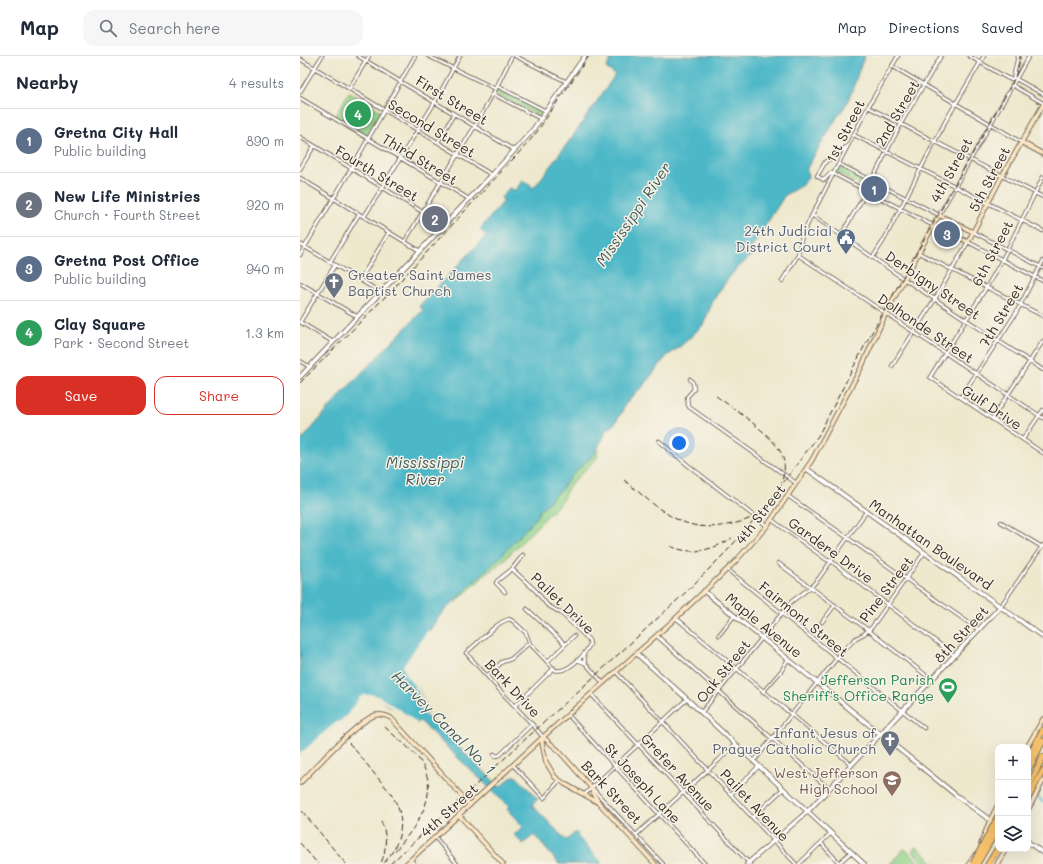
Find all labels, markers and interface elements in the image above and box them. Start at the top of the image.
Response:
search box [83,10,363,46]
text: Map [20,15,59,40]
icon: search [97,17,119,39]
text: Search here [129,18,220,38]
text: Map [838,18,866,37]
text: Directions [888,18,959,37]
text: Saved [981,18,1023,37]
text: Nearby [16,71,78,93]
street label: First Street [412,71,492,129]
text: 4 results [229,74,284,91]
street label: 2nd Street [870,76,924,150]
street label: Second Street [385,94,479,162]
street label: 1st Street [821,96,869,166]
pin: 4 [345,99,371,129]
text: Gretna City Hall [54,122,178,142]
street label: Third Street [379,129,461,189]
text: 1 [26,132,32,149]
text: 890 m [246,132,284,149]
street label: 4th Street [925,134,977,206]
street label: Fourth Street [332,141,422,205]
text: Public building [54,142,146,159]
street label: 5th Street [964,143,1014,215]
water label: Mississippi River [591,158,676,270]
pin: 1 [861,174,887,204]
text: New Life Ministries [54,186,200,206]
text: 2 [25,196,33,213]
text: 920 m [247,196,284,213]
pin: 2 [422,204,448,234]
text: Church · Fourth Street [54,206,200,223]
street label: 6th Street [967,217,1017,289]
pin: 3 [934,219,960,249]
place label: 24th Judicial District Court [736,221,832,256]
public building icon: 24th Judicial District Court [835,227,857,255]
street label: Derbigny Street [882,246,984,324]
text: Gretna Post Office [54,250,199,270]
text: 3 [25,260,33,277]
text: 940 m [246,260,284,277]
place label: Greater Saint James Baptist Church [348,265,491,300]
text: Public building [54,270,146,287]
church icon: Greater Saint James Baptist Church [323,271,345,299]
street label: 7th Street [975,280,1027,350]
street label: Dolhonde Street [874,289,978,367]
text: Clay Square [54,314,146,334]
text: 4 [25,324,33,341]
text: 1.3 km [245,324,284,341]
text: Park · Second Street [54,334,189,351]
button: Save [16,376,146,415]
button: Share [154,376,284,415]
street label: Gulf Drive [958,380,1026,434]
your location [669,433,689,453]
water label: Mississippi River [386,452,464,489]
street label: 4th Street [731,480,789,548]
street label: Manhattan Boulevard [866,494,997,594]
street label: Gardere Drive [785,513,877,587]
street label: Pine Street [855,552,917,626]
street label: Pailet Drive [527,568,599,638]
street label: Fairmont Street [755,577,853,661]
street label: Maple Avenue [722,588,806,662]
street label: 8th Street [930,601,992,667]
street label: Oak Street [692,635,754,707]
street label: Bark Drive [481,655,545,721]
water label: Harvey Canal No. 1 [388,666,500,778]
place label: Jefferson Parish Sheriff's Office Range [783,670,934,705]
sports icon: Jefferson Parish Sheriff's Office Range [937,676,959,704]
place label: Infant Jesus of Prague Catholic Church [712,723,877,758]
street label: Grefer Avenue [637,729,719,815]
church icon: Infant Jesus of Prague Catholic Church [879,729,901,757]
street label: St Joseph Lane [601,739,685,827]
map controls [995,744,1031,852]
button: + [995,744,1031,780]
street label: Bark Street [577,756,647,828]
place label: West Jefferson High School [774,763,878,798]
street label: Pailet Avenue [716,765,794,845]
school or university icon: West Jefferson High School [881,769,903,797]
street label: 4th Street [416,779,482,841]
button: − [995,780,1031,816]
button: layers [995,816,1031,852]

